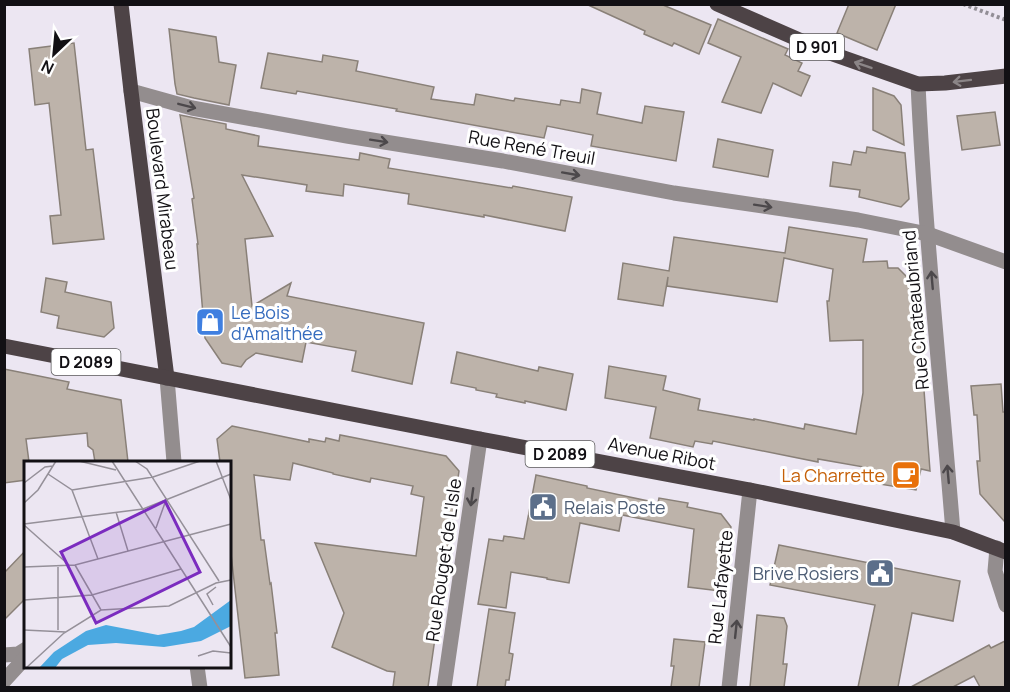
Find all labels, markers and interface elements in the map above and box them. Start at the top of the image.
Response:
north arrow [24,24,84,84]
road number: D 901 [790,34,844,60]
text: N [37,55,57,80]
one-way arrow [854,58,873,69]
one-way arrow [953,76,972,87]
one-way arrow [177,101,196,113]
street label: Boulevard Mirabeau [141,107,185,271]
street label: Rue René Treuil [467,124,597,170]
one-way arrow [369,136,388,147]
one-way arrow [561,169,581,180]
one-way arrow [753,201,773,212]
street label: Rue Chateaubriand [896,229,934,391]
one-way arrow [926,270,937,290]
place label: Le Bois d'Amalthée [231,300,323,345]
shop icon: Le Bois d'Amalthée [194,306,226,338]
road number: D 2089 [52,349,121,375]
street label: Avenue Ribot [606,431,718,475]
road number: D 2089 [526,441,594,467]
cafe icon: La Charrette [890,459,922,491]
inset map [24,461,231,668]
place label: La Charrette [781,463,885,487]
one-way arrow [942,465,953,485]
street label: Rue Rouget de L'Isle [420,477,466,643]
one-way arrow [466,487,477,506]
public building icon: Relais Poste [527,491,559,523]
place label: Relais Poste [564,495,666,519]
street label: Rue Lafayette [702,529,738,645]
public building icon: Brive Rosiers [864,557,896,589]
place label: Brive Rosiers [753,561,859,585]
one-way arrow [730,620,741,640]

